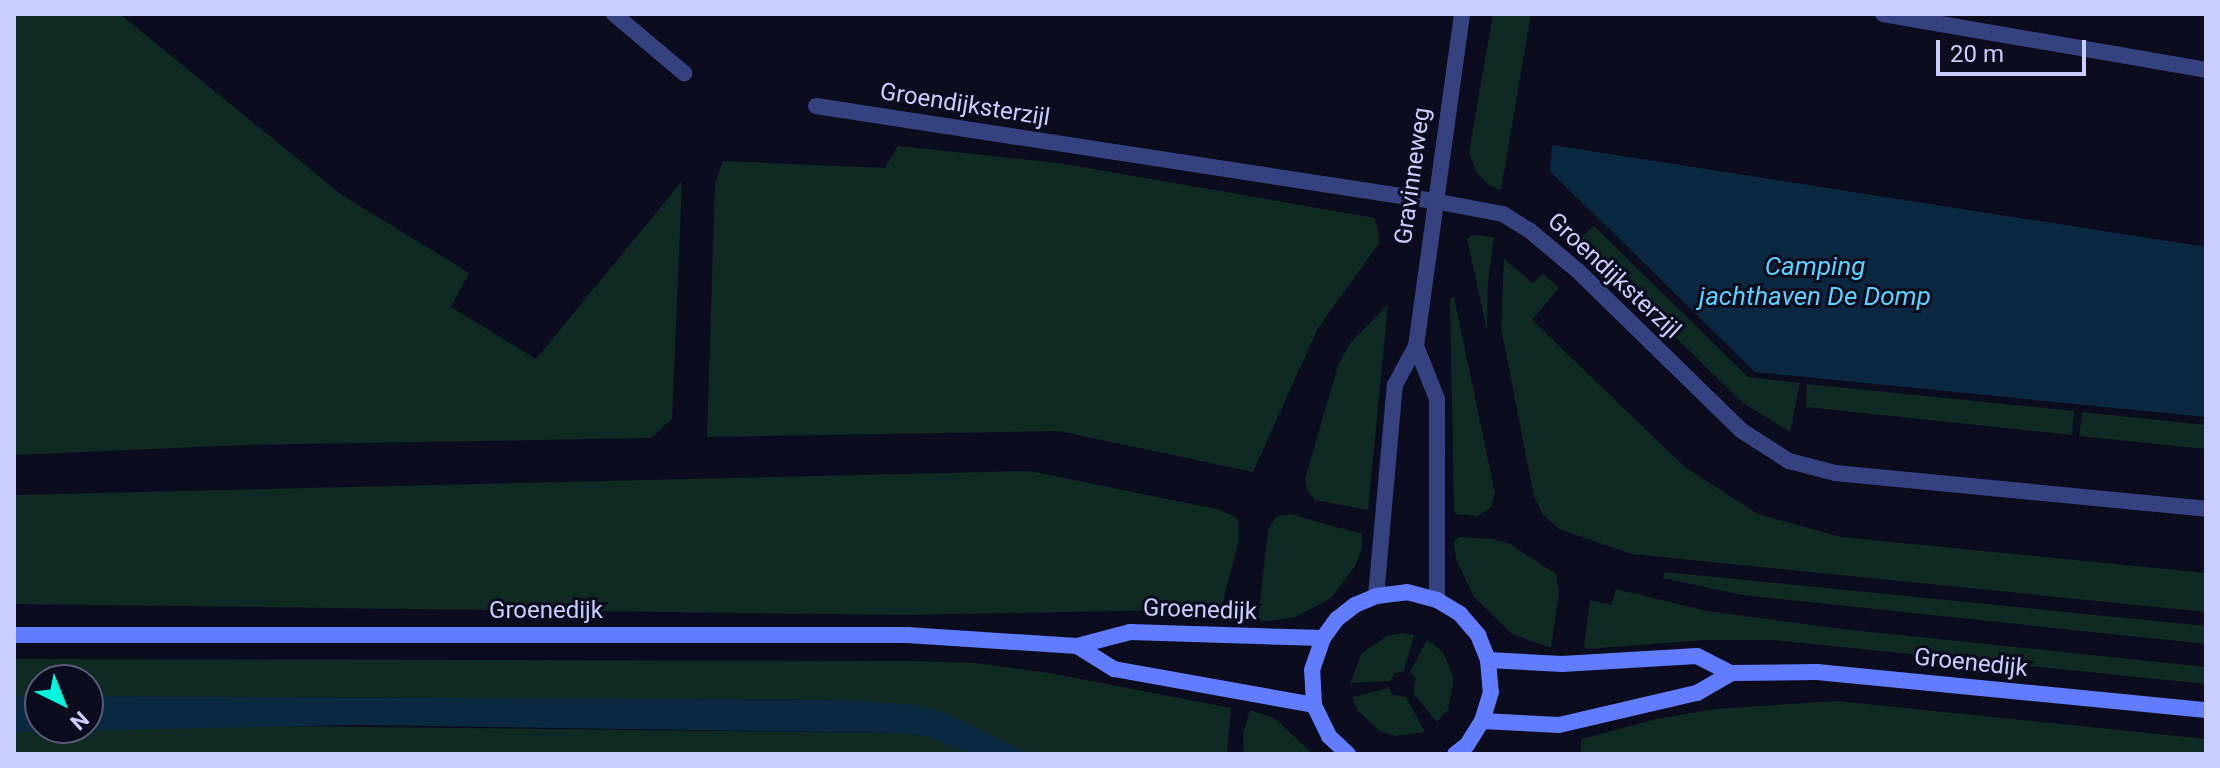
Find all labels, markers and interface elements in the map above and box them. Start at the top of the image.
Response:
scale bar [1940,24,2090,74]
text: 20 m [1950,40,2004,68]
street label: Groendijksterzijl [878,77,1052,133]
street label: Gravinneweg [1389,106,1437,246]
street label: Groendijksterzijl [1541,207,1687,345]
water label: Camping jachthaven De Domp [1699,251,1931,312]
street label: Groenedijk [1143,594,1257,626]
street label: Groenedijk [489,597,603,625]
street label: Groenedijk [1913,643,2029,683]
north arrow [24,664,104,744]
text: N [65,706,94,735]

